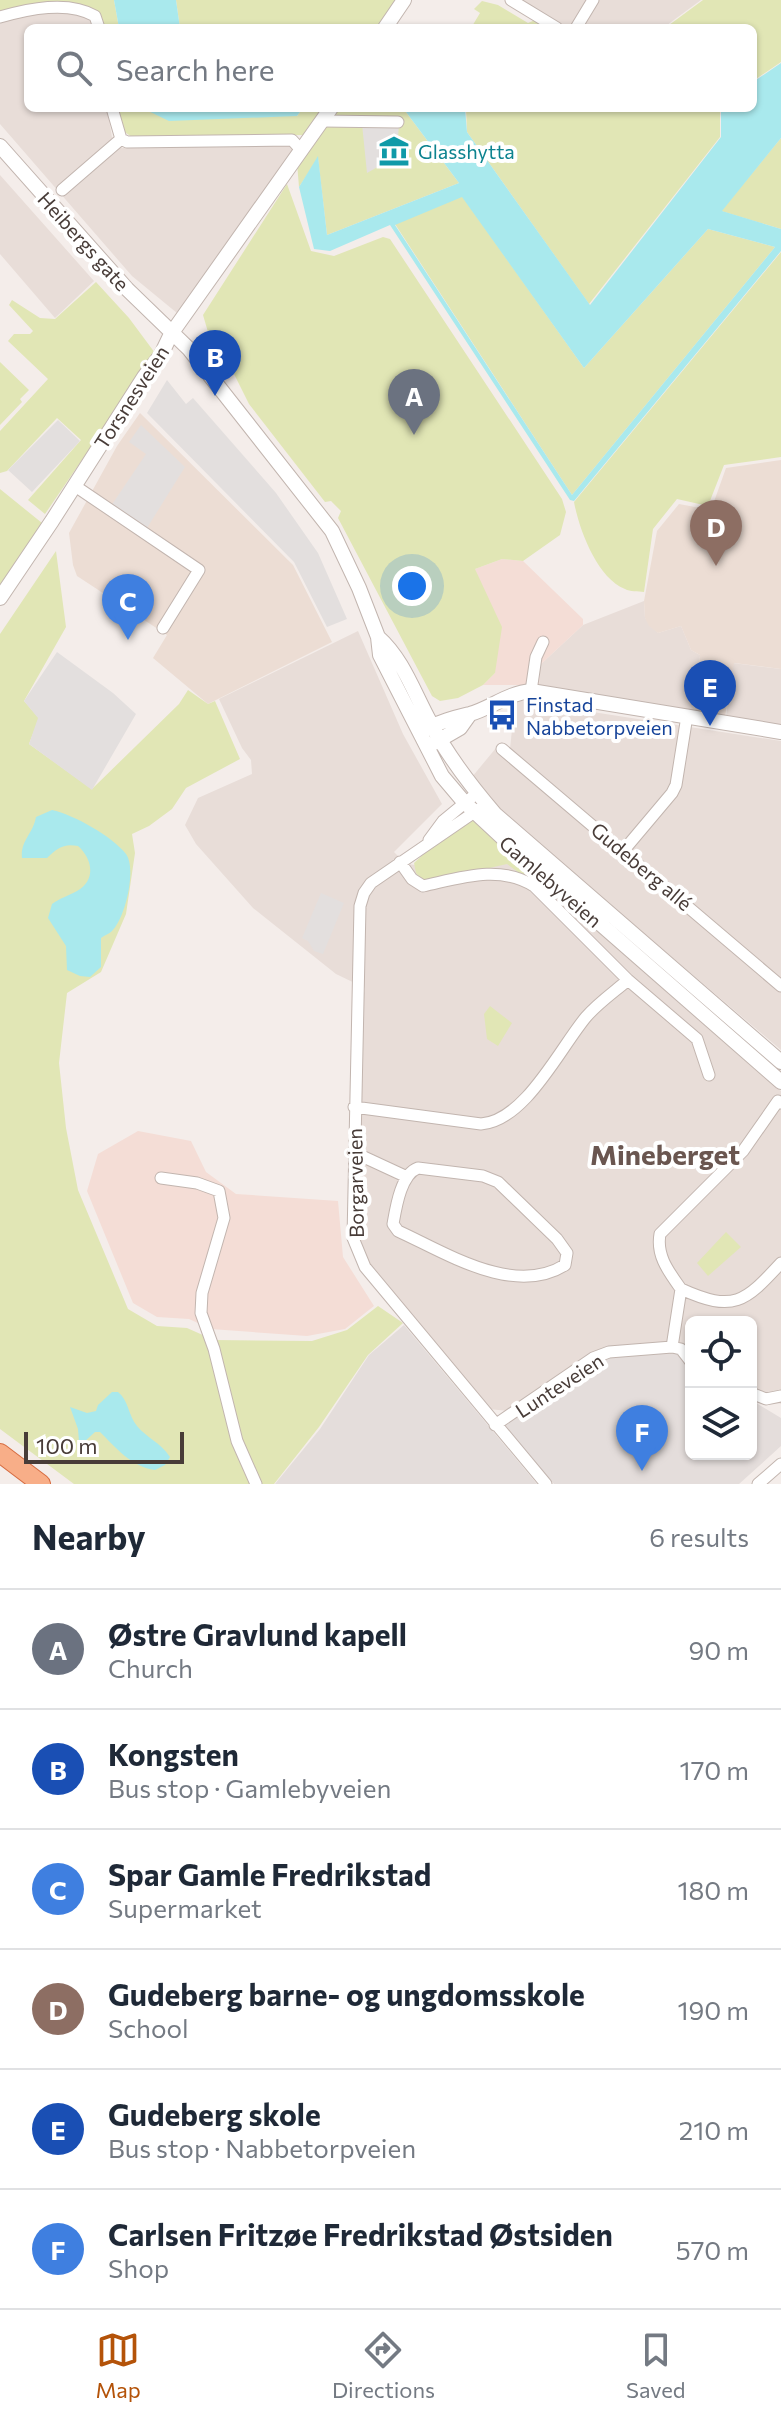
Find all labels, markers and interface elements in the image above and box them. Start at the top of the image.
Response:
search box [24,24,757,112]
icon: search [52,46,96,90]
text: Search here [116,50,275,87]
museum icon: Glasshytta [377,134,411,168]
place label: Glasshytta [418,139,515,163]
street label: Heibergs gate [33,187,135,295]
pin: B [189,330,241,396]
street label: Torsnesveien [89,341,173,453]
pin: A [388,369,440,435]
pin: D [690,500,742,566]
your location [392,566,432,606]
pin: C [102,574,154,640]
pin: E [684,660,736,726]
place label: Finstad Nabbetorpveien [526,692,673,739]
bus stop icon: Finstad Nabbetorpveien [485,698,519,732]
street label: Gudeberg allé [587,817,697,915]
street label: Gamlebyveien [495,830,607,932]
street label: Borgarveien [342,1128,368,1238]
district label: Mineberget [590,1137,740,1171]
map controls [685,1316,757,1460]
button: locate [685,1316,757,1388]
street label: Lunteveien [511,1348,607,1422]
button: layers [685,1388,757,1460]
pin: F [616,1405,668,1471]
scale bar [24,1428,184,1464]
text: 100 m [36,1432,98,1459]
text: Nearby [32,1515,146,1557]
text: 6 results [649,1521,749,1552]
text: Østre Gravlund kapell [108,1615,407,1652]
text: A [49,1634,67,1665]
text: 90 m [689,1634,749,1665]
text: Church [108,1652,193,1683]
text: Kongsten [108,1735,239,1772]
text: B [49,1754,67,1785]
text: 170 m [680,1754,749,1785]
text: Bus stop · Gamlebyveien [108,1772,391,1803]
text: Spar Gamle Fredrikstad [108,1855,431,1892]
text: C [49,1874,67,1905]
text: 180 m [677,1874,749,1905]
text: Supermarket [108,1892,262,1923]
text: Gudeberg barne- og ungdomsskole [108,1975,585,2012]
text: D [48,1994,68,2025]
text: 190 m [677,1994,749,2025]
text: School [108,2012,189,2043]
text: Gudeberg skole [108,2095,321,2132]
text: E [50,2114,66,2145]
text: 210 m [679,2114,749,2145]
text: Bus stop · Nabbetorpveien [108,2132,416,2163]
text: Carlsen Fritzøe Fredrikstad Østsiden [108,2215,613,2252]
text: F [50,2234,66,2265]
text: 570 m [676,2234,749,2265]
text: Shop [108,2252,169,2283]
tab: Map [96,2328,141,2403]
tab: Directions [332,2328,435,2403]
tab: Saved [626,2328,685,2403]

